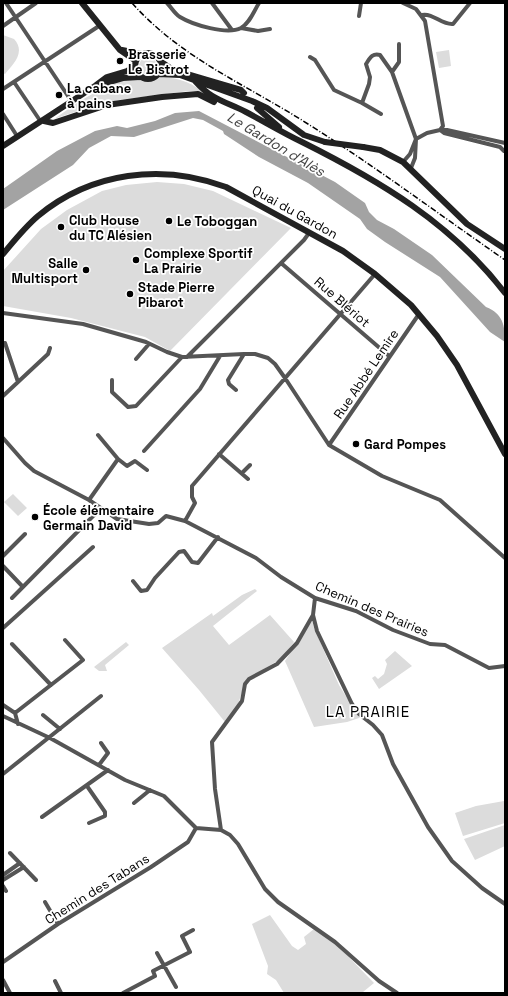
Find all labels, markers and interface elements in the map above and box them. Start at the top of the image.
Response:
place label: Brasserie Le Bistrot [128,46,189,78]
marker: Brasserie Le Bistrot [115,56,125,66]
place label: La cabane à pains [67,80,131,112]
marker: La cabane à pains [54,90,64,100]
water label: Le Gardon d'Alès [224,108,329,181]
street label: Quai du Gardon [249,181,341,243]
place label: Club House du TC Alésien [69,212,152,244]
place label: Le Toboggan [177,213,257,230]
marker: Le Toboggan [164,216,174,226]
marker: Club House du TC Alésien [56,222,66,232]
place label: Complexe Sportif La Prairie [144,245,253,277]
place label: Salle Multisport [12,255,78,287]
marker: Complexe Sportif La Prairie [131,255,141,265]
marker: Salle Multisport [81,265,91,275]
street label: Rue Blériot [311,273,373,331]
place label: Stade Pierre Pibarot [138,279,215,311]
marker: Stade Pierre Pibarot [125,289,135,299]
street label: Rue Abbé Lemire [330,326,402,422]
place label: Gard Pompes [364,436,446,453]
marker: Gard Pompes [351,439,361,449]
place label: École élémentaire Germain David [43,502,154,534]
marker: École élémentaire Germain David [30,512,40,522]
street label: Chemin des Prairies [313,577,431,641]
district label: LA PRAIRIE [326,702,410,721]
street label: Chemin des Tabans [42,850,153,928]

